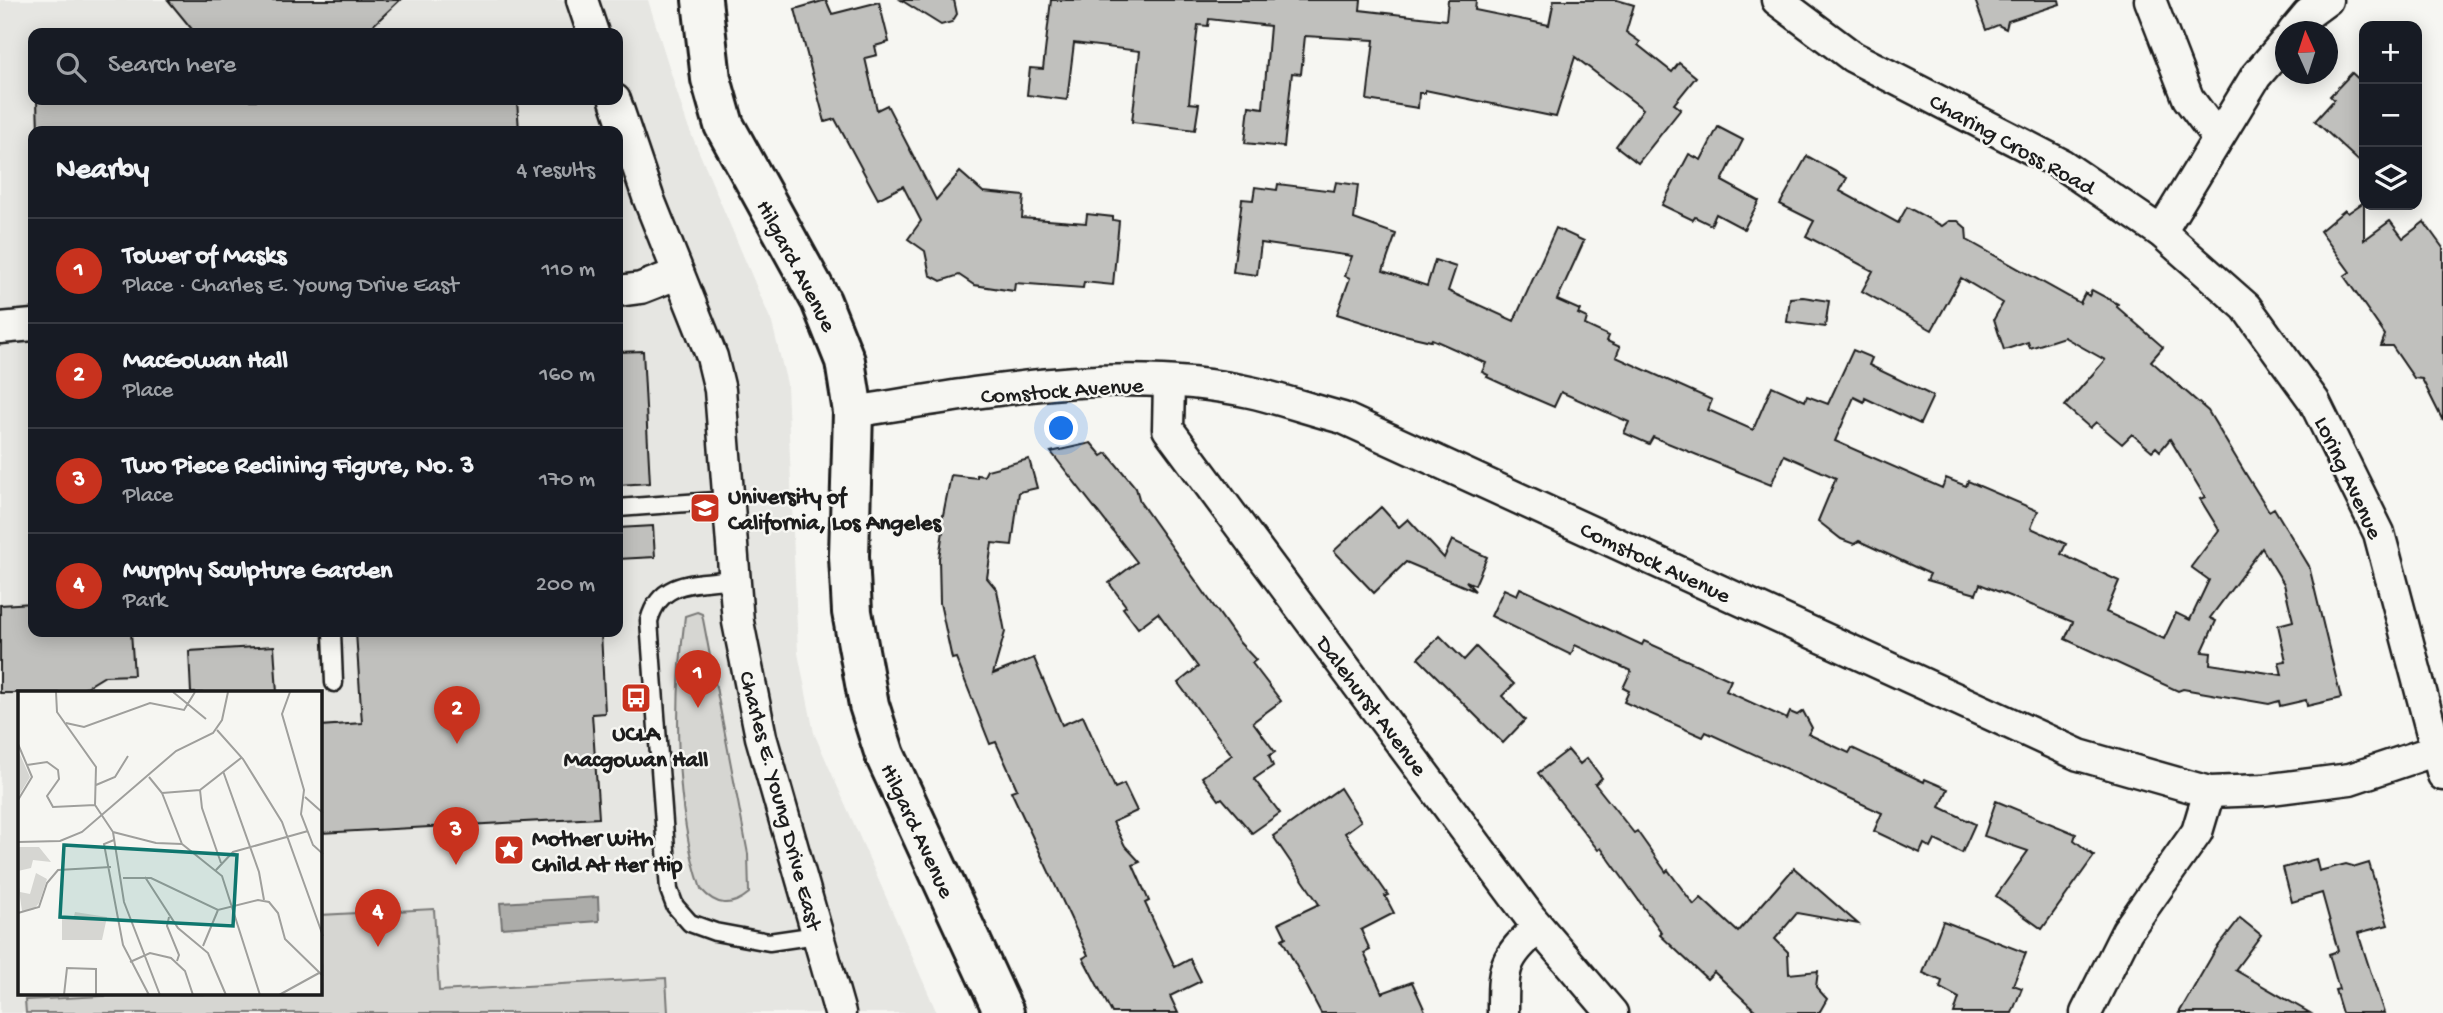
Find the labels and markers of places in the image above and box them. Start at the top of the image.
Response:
place label: University of California, Los Angeles [728,485,942,538]
school or university icon: University of California, Los Angeles [688,491,722,525]
pin: 1 [675,650,721,708]
bus stop icon: UCLA Macgowan Hall [619,681,653,715]
pin: 2 [434,686,480,744]
place label: UCLA Macgowan Hall [564,722,708,775]
pin: 3 [433,807,479,865]
place label: Mother With Child At Her Hip [532,827,683,880]
place icon: Mother With Child At Her Hip [492,833,526,867]
pin: 4 [355,889,401,947]

